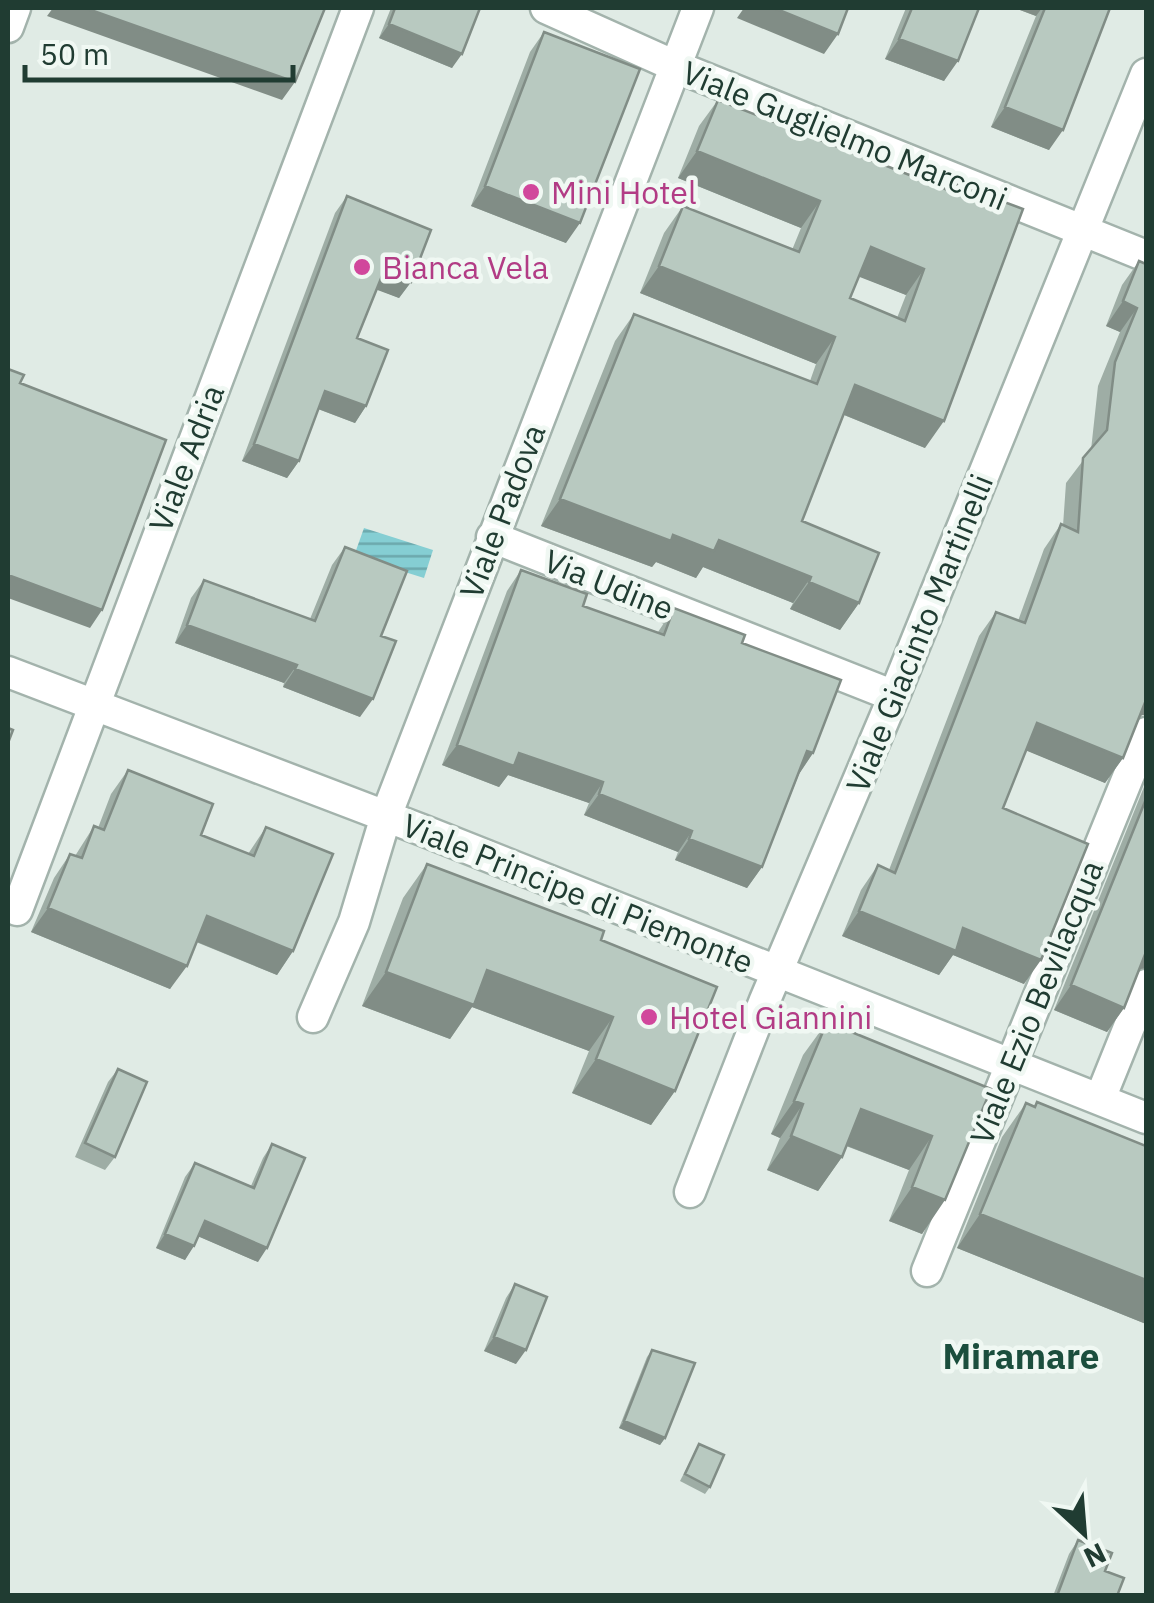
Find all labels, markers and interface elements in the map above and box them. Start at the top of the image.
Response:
scale bar [25,20,292,82]
text: 50 m [40,34,109,73]
street label: Viale Guglielmo Marconi [676,51,1014,219]
place label: Mini Hotel [551,171,697,213]
marker: Mini Hotel [520,181,542,203]
place label: Bianca Vela [382,246,549,288]
marker: Bianca Vela [351,256,373,278]
street label: Viale Adria [139,378,233,538]
street label: Viale Padova [450,418,554,604]
street label: Viale Giacinto Martinelli [836,468,1002,798]
street label: Via Udine [538,539,680,629]
street label: Viale Principe di Piemonte [396,803,760,983]
street label: Viale Ezio Bevilacqua [960,854,1112,1150]
place label: Hotel Giannini [669,996,872,1038]
marker: Hotel Giannini [638,1006,660,1028]
district label: Miramare [942,1333,1100,1379]
north arrow [1034,1483,1134,1583]
text: N [1078,1535,1112,1577]

